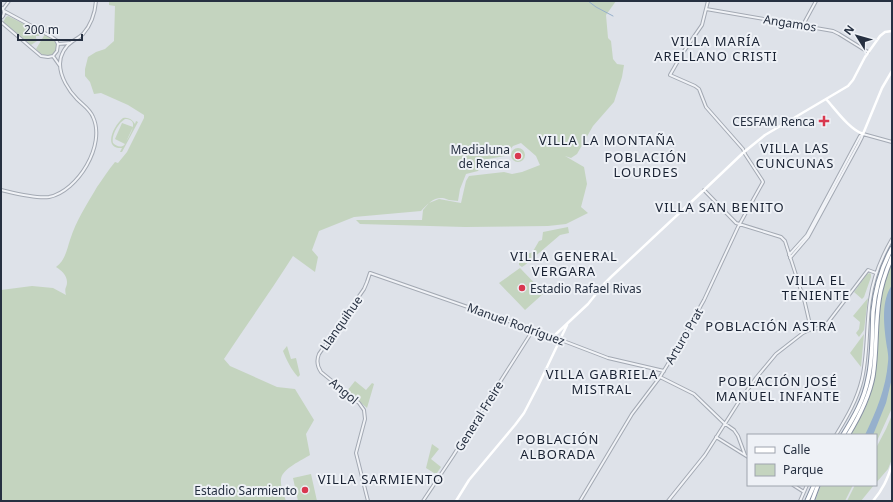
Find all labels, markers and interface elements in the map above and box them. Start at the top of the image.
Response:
street label: Angamos [762,10,818,36]
scale bar [18,16,82,42]
north arrow [837,16,877,56]
text: 200 m [24,21,59,38]
text: N [840,22,857,38]
district label: VILLA MARÍA ARELLANO CRISTI [654,32,778,65]
place label: CESFAM Renca [732,113,815,130]
marker: CESFAM Renca [818,115,830,127]
district label: VILLA LA MONTAÑA [539,131,675,149]
district label: VILLA LAS CUNCUNAS [756,139,834,172]
place label: Medialuna de Renca [450,141,510,172]
district label: POBLACIÓN LOURDES [605,148,687,181]
marker: Medialuna de Renca [513,151,523,161]
district label: VILLA SAN BENITO [655,198,785,216]
district label: VILLA GENERAL VERGARA [510,247,618,280]
district label: VILLA EL TENIENTE [782,271,850,304]
place label: Estadio Rafael Rivas [530,280,642,297]
marker: Estadio Rafael Rivas [517,283,527,293]
street label: Llanquihue [316,292,366,354]
street label: Manuel Rodríguez [465,298,567,350]
street label: Arturo Prat [661,304,707,367]
district label: POBLACIÓN ASTRA [705,317,837,335]
district label: VILLA GABRIELA MISTRAL [546,365,658,398]
district label: POBLACIÓN JOSÉ MANUEL INFANTE [716,372,840,405]
street label: Angol [326,374,362,408]
street label: General Freire [451,378,507,454]
district label: POBLACIÓN ALBORADA [517,430,599,463]
legend [747,434,877,486]
text: Calle [783,441,811,458]
text: Parque [783,461,824,478]
district label: VILLA SARMIENTO [318,470,444,488]
place label: Estadio Sarmiento [194,482,297,499]
marker: Estadio Sarmiento [300,485,310,495]

